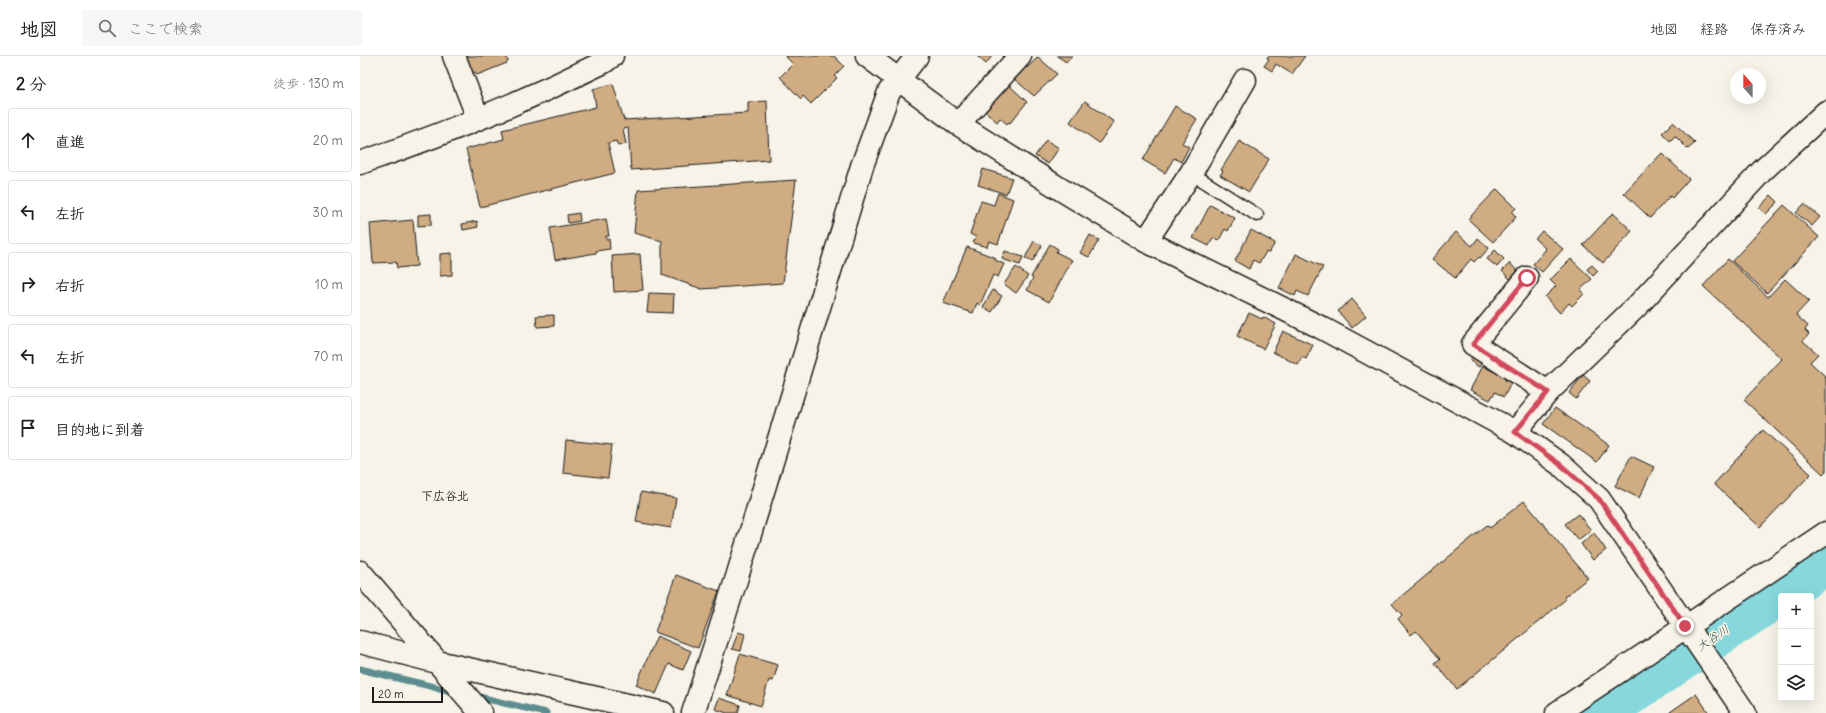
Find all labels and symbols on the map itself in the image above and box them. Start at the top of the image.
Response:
north arrow [1730,68,1766,104]
route start [1518,269,1536,287]
district label: 下広谷北 [421,488,469,503]
route end [1676,617,1694,635]
water label: 大谷川 [1694,621,1732,654]
scale bar [372,685,443,704]

